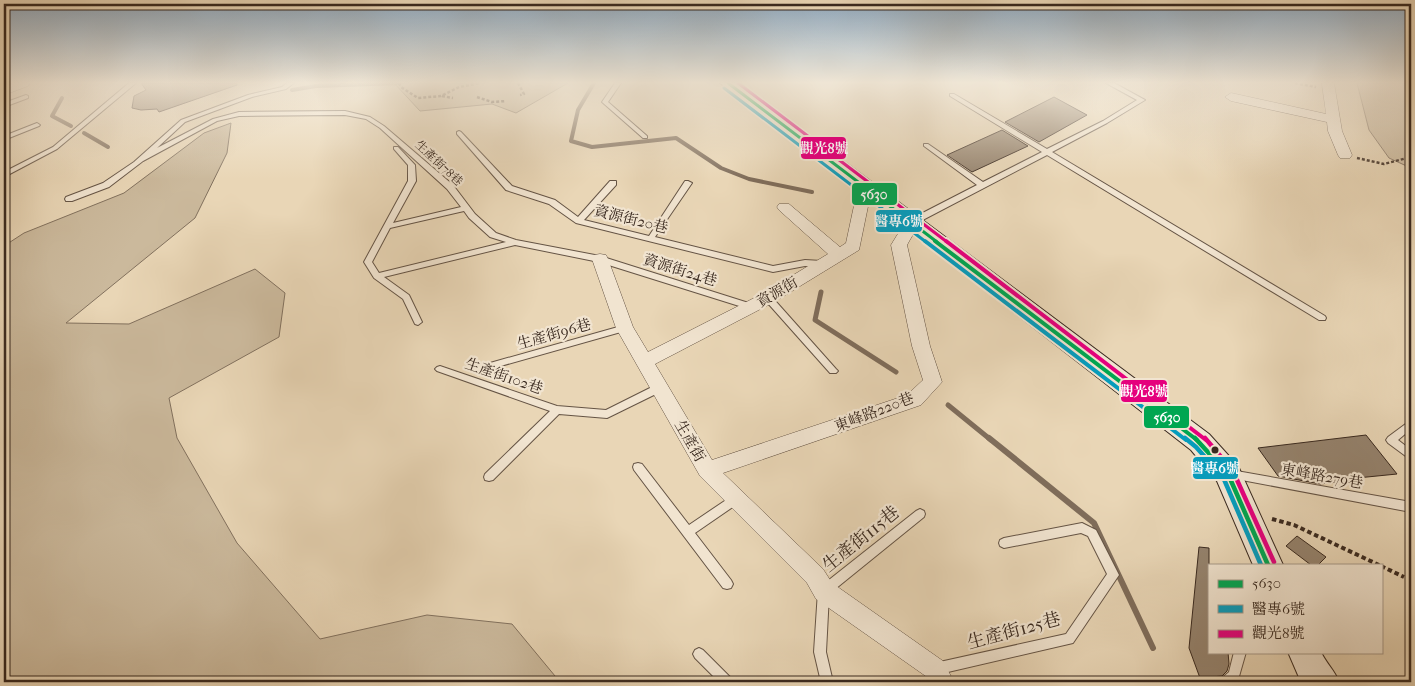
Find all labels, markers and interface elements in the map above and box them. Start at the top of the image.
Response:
line badge: 觀光8號 [800,136,847,160]
street label: 生產街78巷 [412,137,466,189]
text: 觀光8號 [799,140,849,157]
line badge: 5630 [851,182,898,206]
text: 5630 [860,186,888,203]
street label: 資源街20巷 [592,201,670,237]
line badge: 醫專6號 [875,209,923,233]
text: 醫專6號 [874,213,924,230]
street label: 資源街24巷 [641,250,719,290]
street label: 資源街 [753,273,801,311]
street label: 生產街96巷 [515,315,593,353]
street label: 生產街102巷 [463,354,545,398]
line badge: 觀光8號 [1120,379,1168,403]
text: 觀光8號 [1119,383,1169,400]
street label: 東峰路220巷 [832,389,916,435]
line badge: 5630 [1143,405,1190,429]
text: 5630 [1153,409,1181,426]
street label: 生產街 [671,417,709,465]
unlabelled marker [1210,445,1220,455]
line badge: 醫專6號 [1192,456,1239,480]
text: 醫專6號 [1190,460,1240,477]
street label: 東峰路279巷 [1280,460,1364,492]
street label: 生產街115巷 [818,502,904,576]
legend [1208,564,1382,654]
text: 5630 [1252,574,1281,592]
text: 醫專6號 [1252,600,1305,618]
street label: 生產街125巷 [965,609,1063,653]
text: 觀光8號 [1252,624,1305,642]

